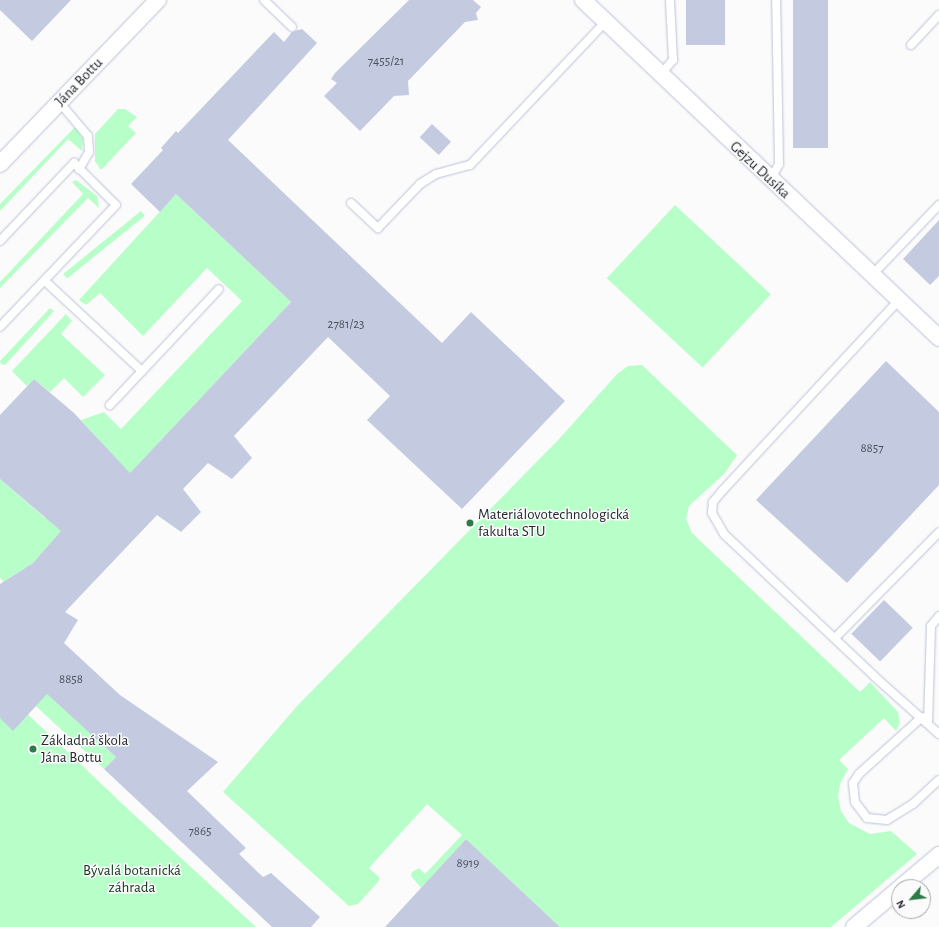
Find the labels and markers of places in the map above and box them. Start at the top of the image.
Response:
place label: Materiálovotechnologická fakulta STU [478,505,629,540]
marker: Materiálovotechnologická fakulta STU [465,518,475,528]
place label: Základná škola Jána Bottu [41,731,128,766]
marker: Základná škola Jána Bottu [28,744,38,754]

